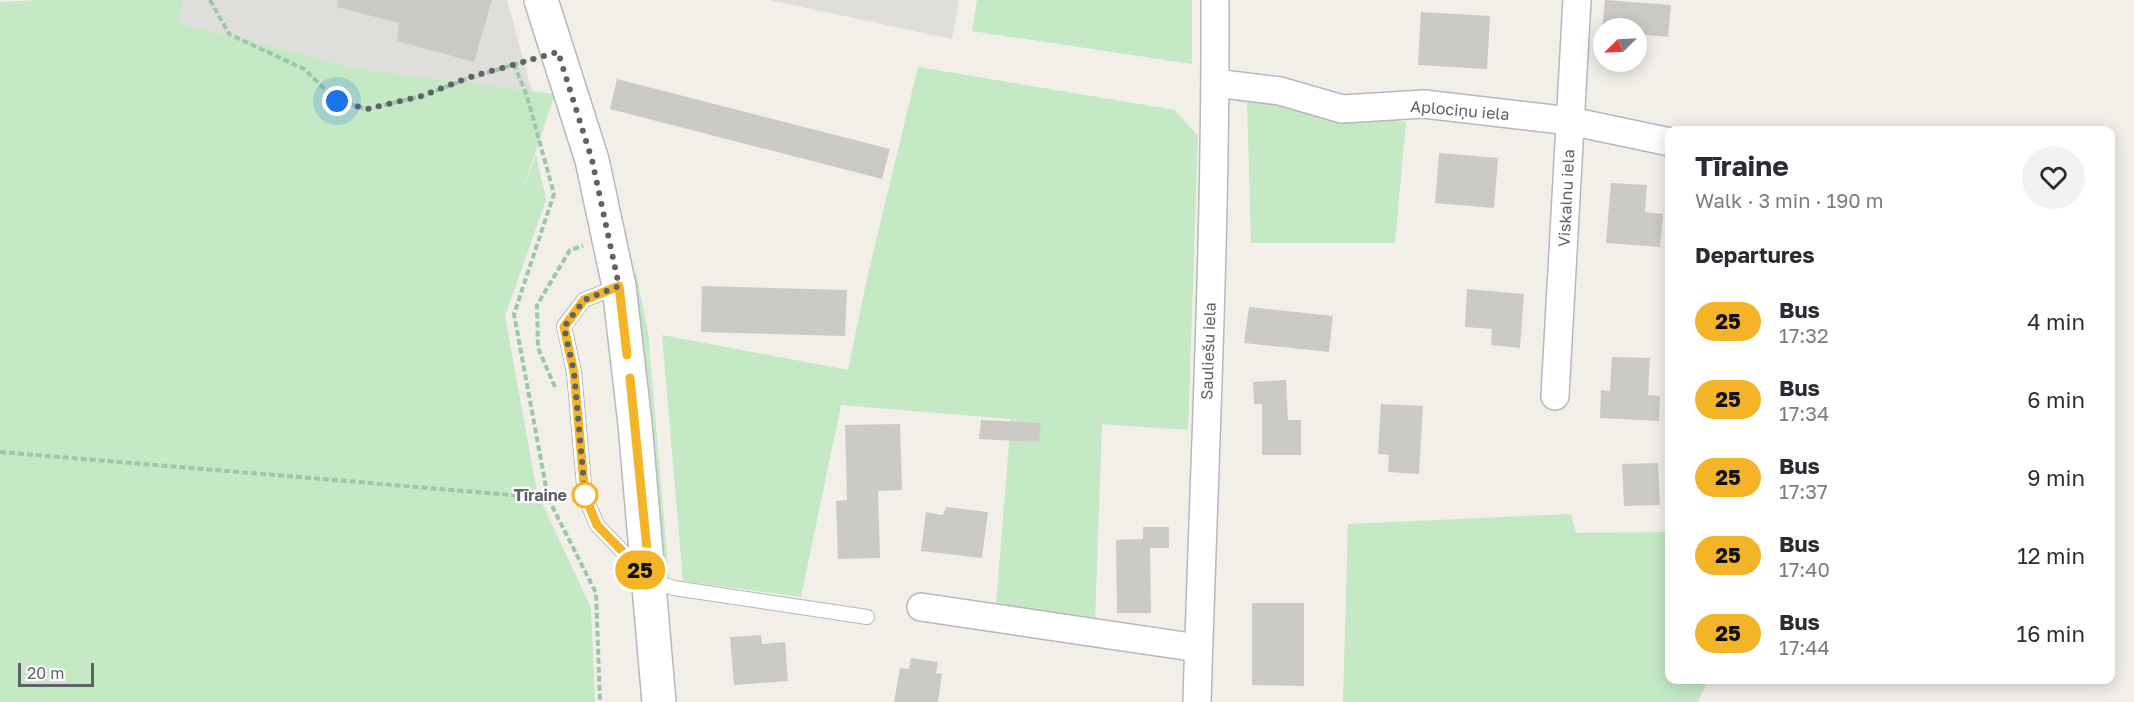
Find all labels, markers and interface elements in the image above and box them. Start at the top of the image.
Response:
north arrow [1593,18,1647,72]
map controls [1593,18,1647,72]
your location [322,86,352,116]
street label: Aplociņu iela [1410,96,1510,124]
button: heart [2022,146,2085,209]
street label: Viskalnu iela [1553,149,1579,247]
text: Tīraine [1695,149,1789,182]
text: Walk · 3 min · 190 m [1695,188,1883,212]
text: Departures [1695,241,1814,268]
text: Bus [1779,296,1820,323]
street label: Sauliešu iela [1196,302,1220,400]
text: 25 [1715,308,1741,334]
text: 4 min [2027,308,2085,335]
text: 17:32 [1779,323,1829,347]
text: Bus [1779,374,1820,401]
text: 25 [1715,386,1741,412]
text: 6 min [2027,386,2085,413]
text: 17:34 [1779,401,1829,425]
text: Bus [1779,452,1820,479]
text: 25 [1715,464,1741,490]
text: 9 min [2027,464,2085,491]
text: 17:37 [1779,479,1828,503]
marker: Tīraine [572,482,598,508]
place label: Tīraine [513,485,567,505]
text: Bus [1779,530,1820,557]
text: 25 [1715,542,1741,568]
text: 12 min [2017,542,2085,569]
line badge: 25 [613,550,667,590]
text: 25 [627,557,653,583]
text: 17:40 [1779,557,1830,581]
text: Bus [1779,608,1820,635]
text: 25 [1715,620,1741,646]
text: 16 min [2017,620,2085,647]
text: 17:44 [1779,635,1830,659]
scale bar [18,660,94,688]
text: 20 m [27,663,64,683]

